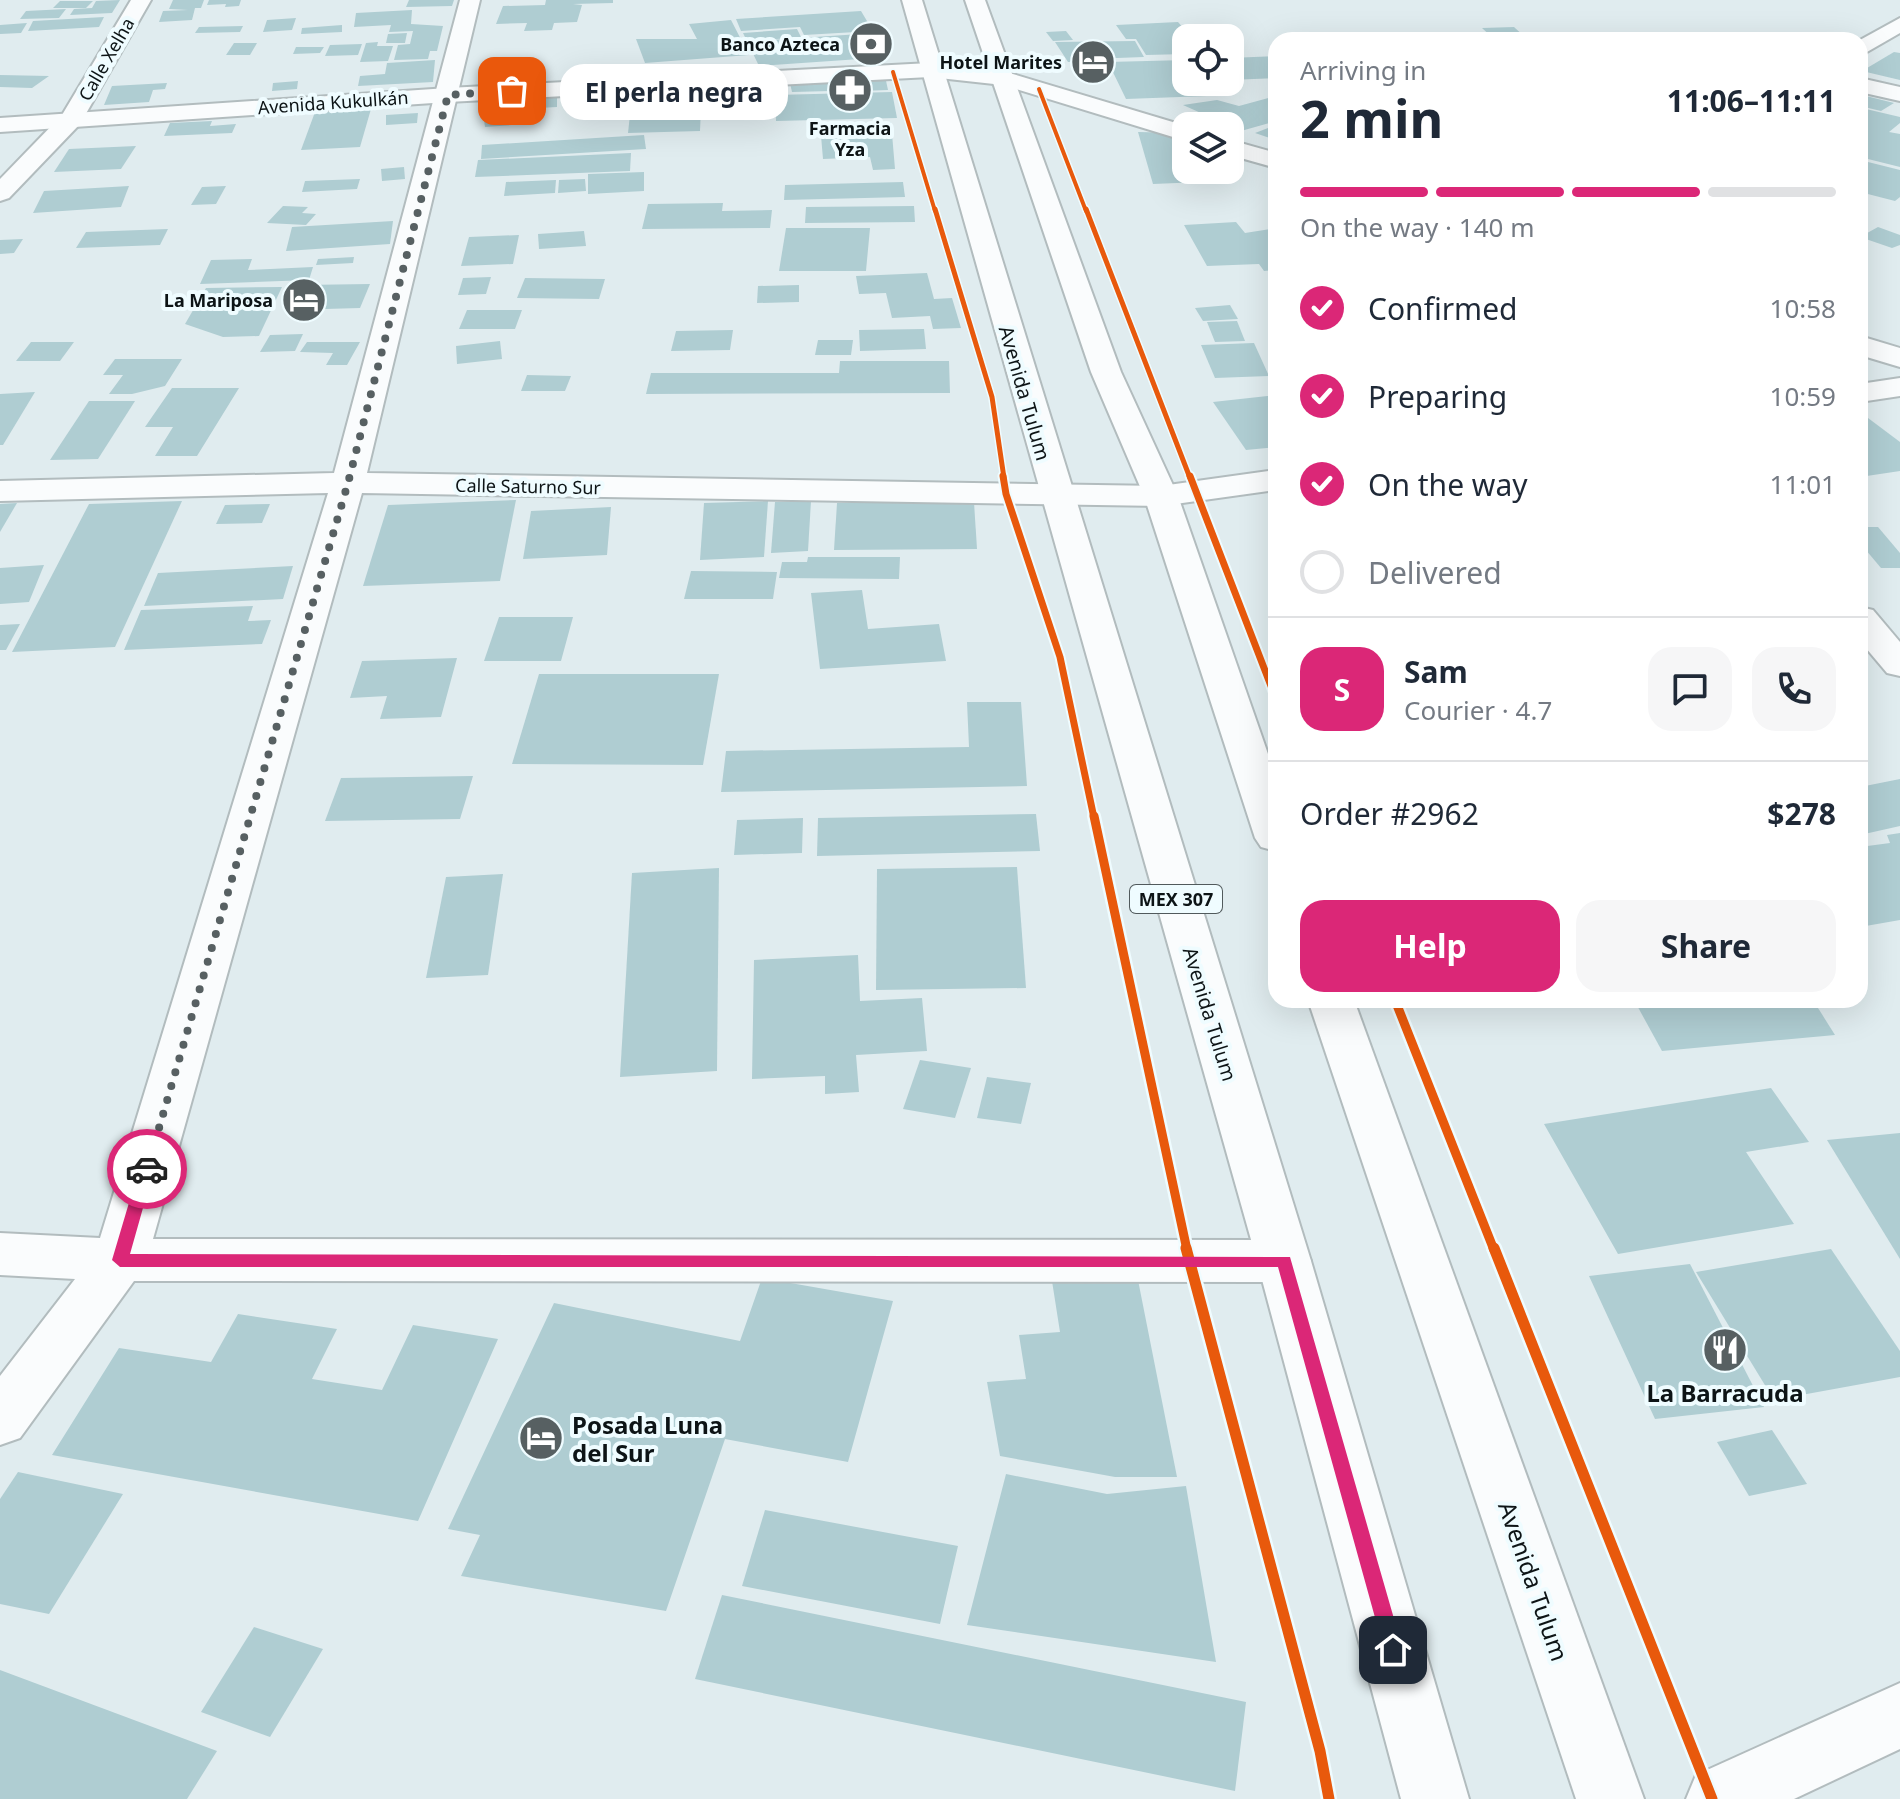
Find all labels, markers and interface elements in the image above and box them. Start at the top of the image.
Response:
street label: Calle Xelha [73,13,139,105]
bank icon: Banco Azteca [847,20,895,68]
map controls [1172,24,1244,184]
button: locate [1172,24,1244,96]
place label: Banco Azteca [720,32,840,56]
hotel icon: Hotel Marites [1069,38,1117,86]
place label: Hotel Marites [940,50,1062,74]
text: Arriving in [1300,52,1426,88]
pin [478,57,546,125]
callout: El perla negra [560,63,788,119]
pharmacy icon: Farmacia Yza [826,66,874,114]
icon: bag [490,69,534,113]
text: El perla negra [585,74,763,110]
text: 11:06–11:11 [1667,80,1836,121]
text: 2 min [1300,82,1443,153]
street label: Avenida Kukulkán [257,85,409,119]
button: layers [1172,112,1244,184]
place label: Farmacia Yza [809,116,891,161]
text: On the way · 140 m [1300,209,1534,245]
hotel icon: La Mariposa [280,276,328,324]
icon: check [1300,286,1344,330]
place label: La Mariposa [164,288,273,312]
text: Confirmed [1368,288,1518,329]
text: 10:58 [1770,290,1836,326]
street label: Avenida Tulum [993,322,1057,464]
icon: check [1300,374,1344,418]
text: Preparing [1368,376,1507,417]
text: 10:59 [1770,378,1836,414]
icon: check [1300,462,1344,506]
text: On the way [1368,464,1528,505]
text: 11:01 [1770,466,1836,502]
street label: Calle Saturno Sur [455,473,602,499]
text: Delivered [1368,552,1502,593]
button: chat [1648,647,1732,731]
button: phone [1752,647,1836,731]
text: Sam [1404,651,1468,692]
text: S [1334,669,1350,710]
text: Courier · 4.7 [1404,692,1552,728]
text: Order #2962 [1300,793,1479,834]
text: $278 [1767,793,1836,834]
road number: MEX 307 [1130,885,1222,913]
button: Help [1300,900,1560,992]
button: Share [1576,900,1836,992]
street label: Avenida Tulum [1177,944,1243,1084]
courier [107,1129,187,1209]
icon: car [125,1147,169,1191]
restaurant icon: La Barracuda [1701,1326,1749,1374]
place label: La Barracuda [1646,1376,1804,1409]
place label: Posada Luna del Sur [572,1408,723,1469]
hotel icon: Posada Luna del Sur [517,1414,565,1462]
street label: Avenida Tulum [1491,1497,1577,1665]
pin [1359,1616,1427,1684]
icon: home [1371,1628,1415,1672]

